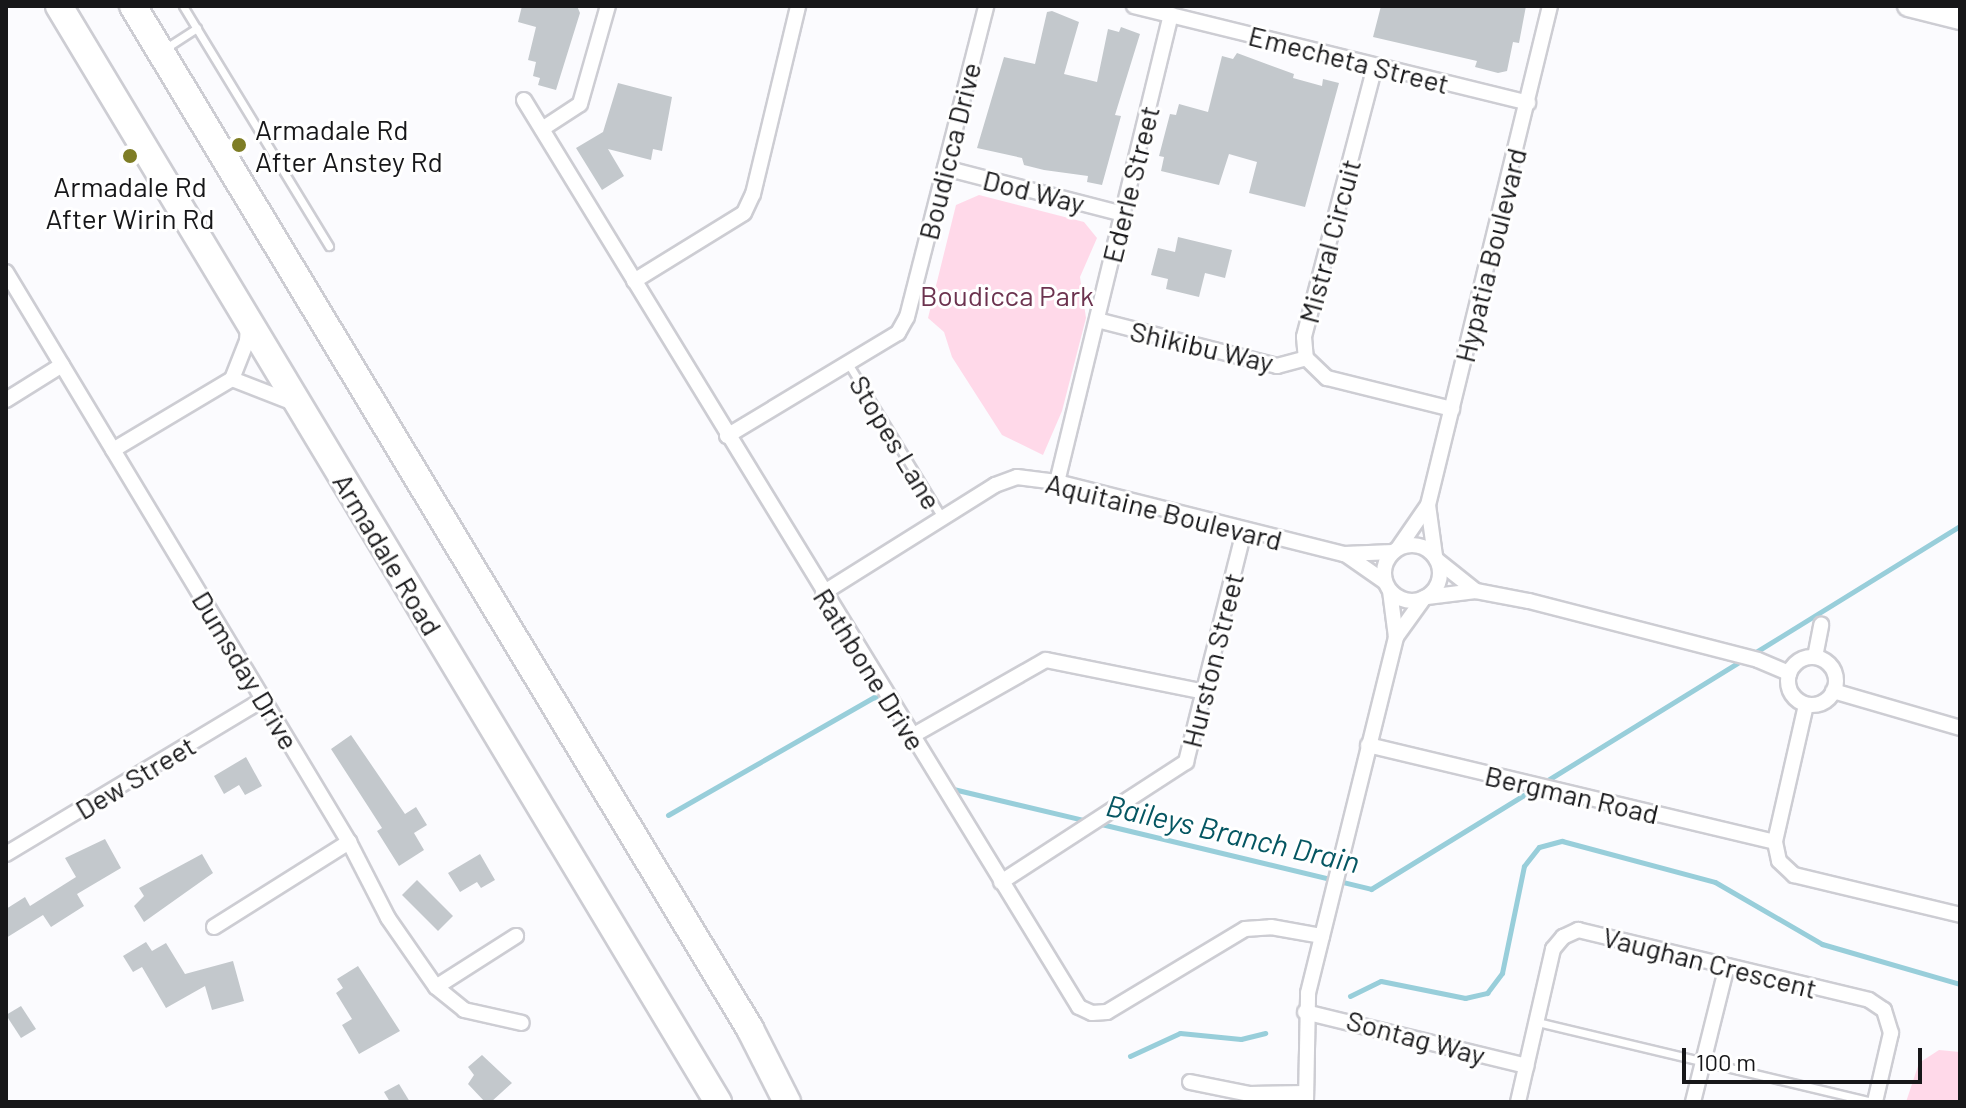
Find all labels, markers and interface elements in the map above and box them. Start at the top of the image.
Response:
street label: Emecheta Street [1245,18,1453,100]
street label: Boudicca Drive [911,59,987,243]
street label: Ederle Street [1094,102,1166,266]
place label: Armadale Rd After Anstey Rd [255,112,443,178]
marker: Armadale Rd After Anstey Rd [230,136,248,154]
street label: Hypatia Boulevard [1447,144,1533,366]
marker: Armadale Rd After Wirin Rd [121,147,139,165]
street label: Mistral Circuit [1291,155,1367,327]
street label: Dod Way [980,162,1088,220]
place label: Armadale Rd After Wirin Rd [45,169,215,235]
park label: Boudicca Park [920,278,1094,312]
street label: Shikibu Way [1127,313,1277,379]
street label: Stopes Lane [843,369,949,515]
street label: Aquitaine Boulevard [1042,465,1286,557]
street label: Armadale Road [326,467,450,641]
street label: Hurston Street [1174,569,1250,751]
street label: Rathbone Drive [807,582,933,756]
street label: Dumsday Drive [186,585,306,755]
street label: Dew Street [69,728,201,826]
street label: Bergman Road [1482,758,1662,830]
water label: Baileys Branch Drain [1103,786,1363,880]
street label: Vaughan Crescent [1599,919,1821,1005]
street label: Sontag Way [1343,1002,1489,1072]
scale bar [1686,1032,1926,1082]
text: 100 m [1696,1047,1756,1076]

